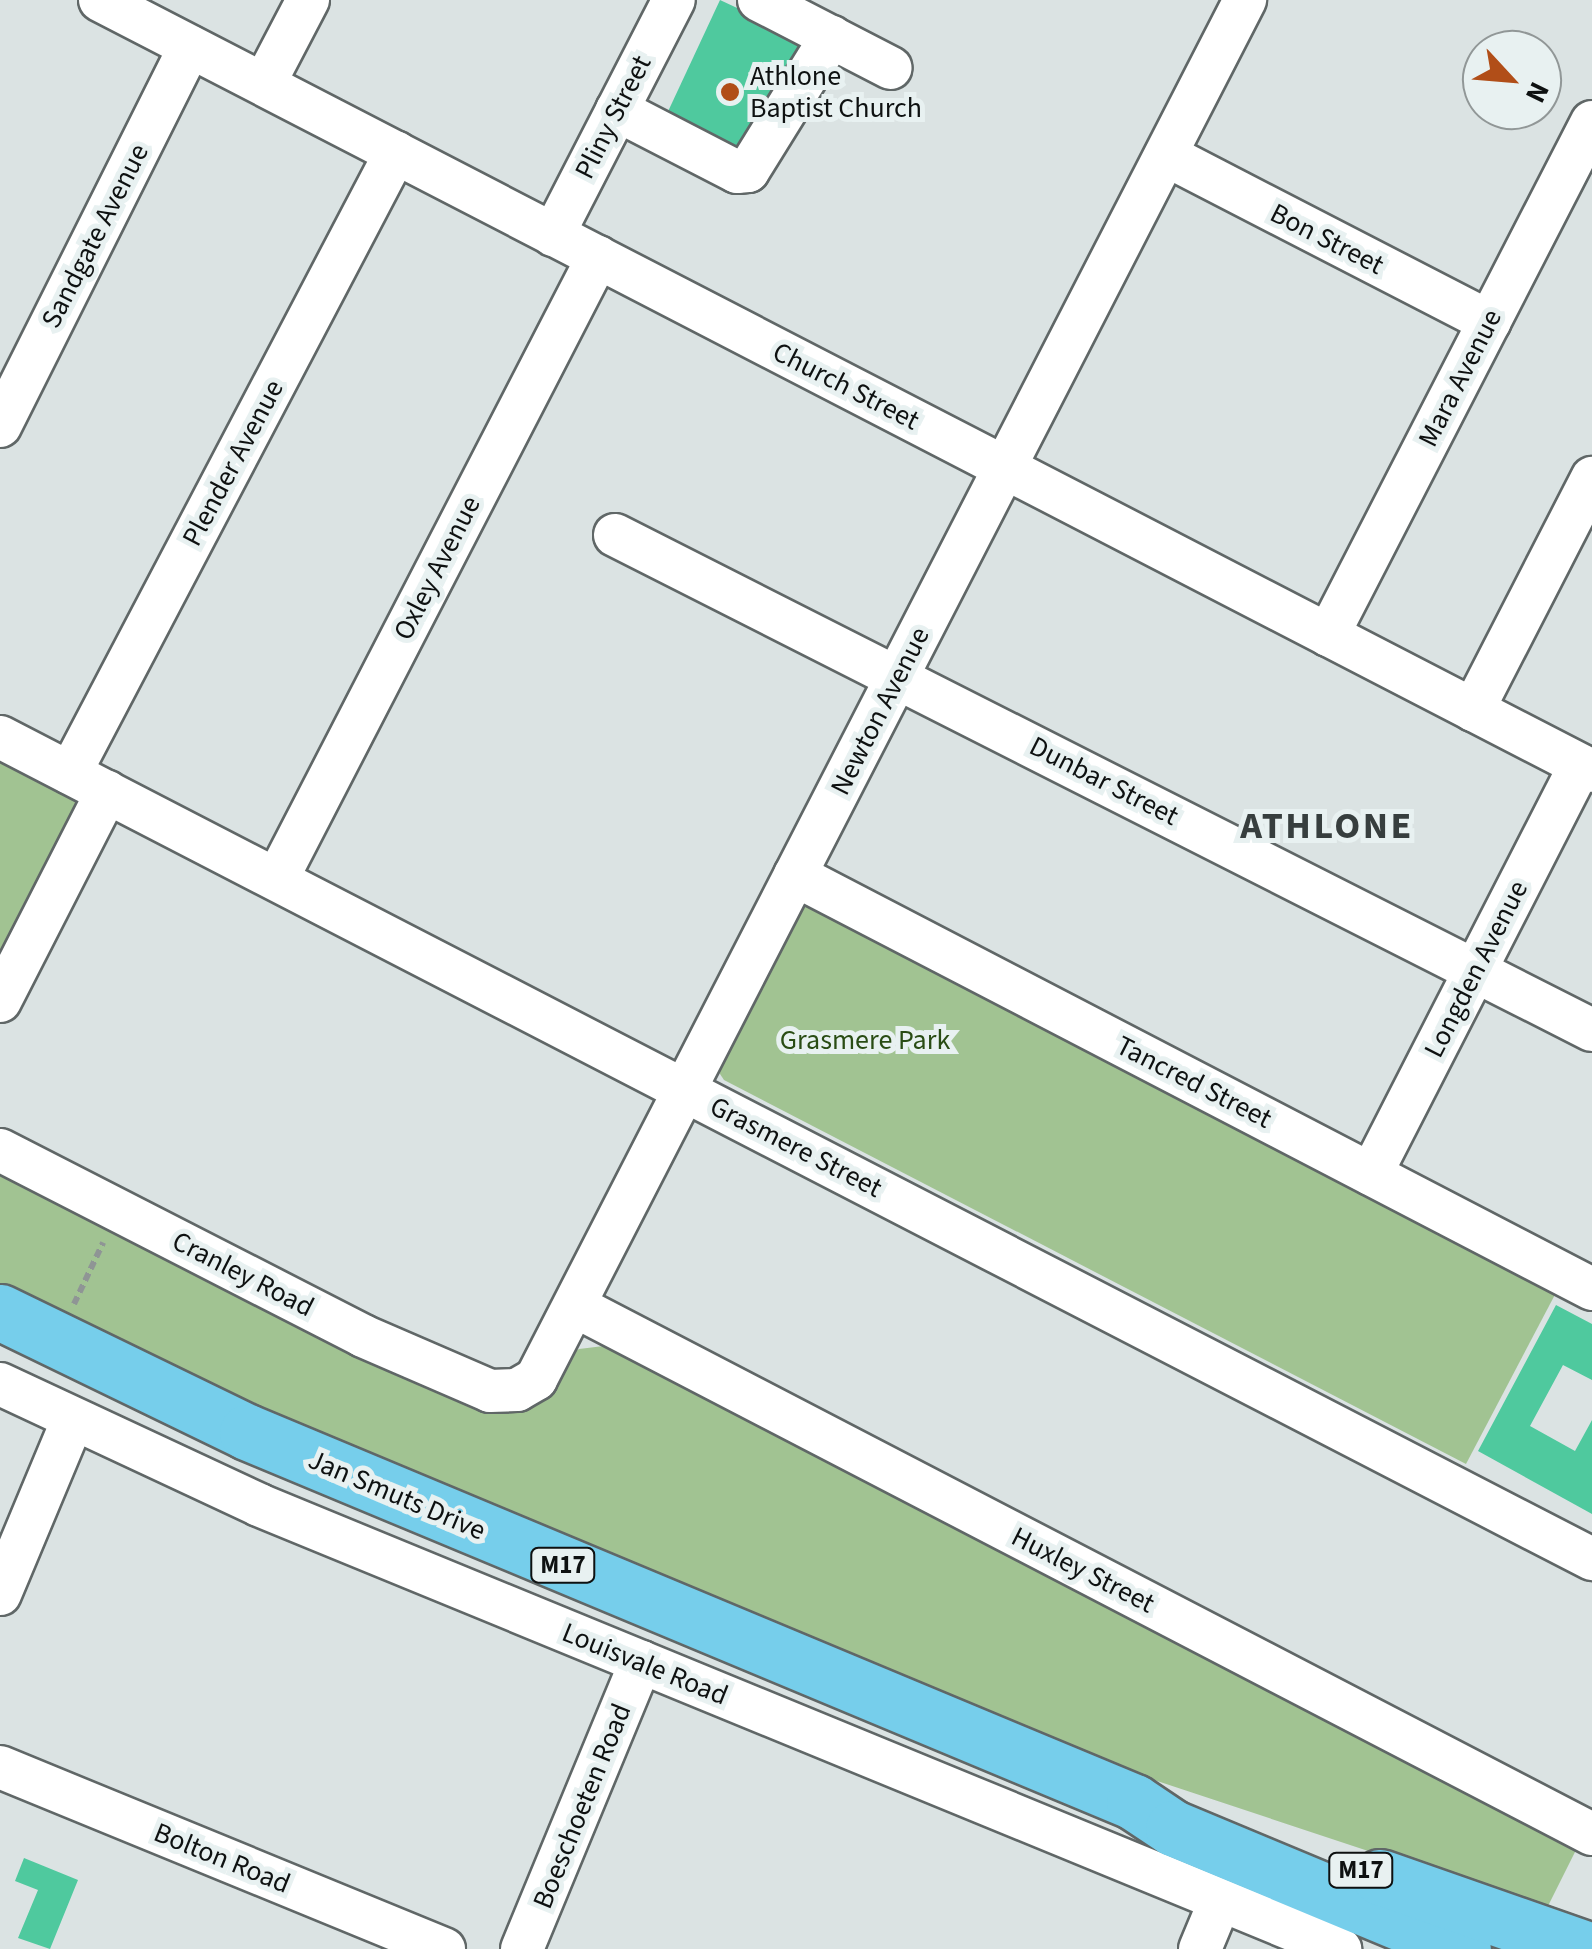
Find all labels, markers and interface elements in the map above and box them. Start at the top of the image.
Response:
north arrow [1462,30,1562,130]
street label: Pliny Street [568,50,658,184]
place label: Athlone Baptist Church [750,59,922,125]
text: N [1515,75,1559,109]
marker: Athlone Baptist Church [719,81,741,103]
street label: Sandgate Avenue [34,138,156,334]
street label: Bon Street [1265,196,1389,282]
street label: Mara Avenue [1411,304,1509,452]
street label: Church Street [767,335,925,437]
street label: Plender Avenue [175,374,291,552]
street label: Oxley Avenue [386,491,488,645]
street label: Newton Avenue [823,622,937,800]
street label: Dunbar Street [1024,729,1184,833]
district label: ATHLONE [1240,804,1414,850]
street label: Longden Avenue [1417,875,1535,1063]
park label: Grasmere Park [780,1023,950,1057]
street label: Tancred Street [1111,1028,1277,1136]
street label: Grasmere Street [704,1089,888,1205]
street label: Cranley Road [167,1224,319,1324]
street label: Jan Smuts Drive [303,1443,491,1547]
street label: Huxley Street [1006,1520,1160,1620]
road number: M17 [528,1545,598,1585]
street label: Louisvale Road [557,1616,733,1712]
street label: Boeschoeten Road [526,1699,638,1913]
street label: Bolton Road [149,1815,295,1901]
road number: M17 [1326,1850,1396,1890]

